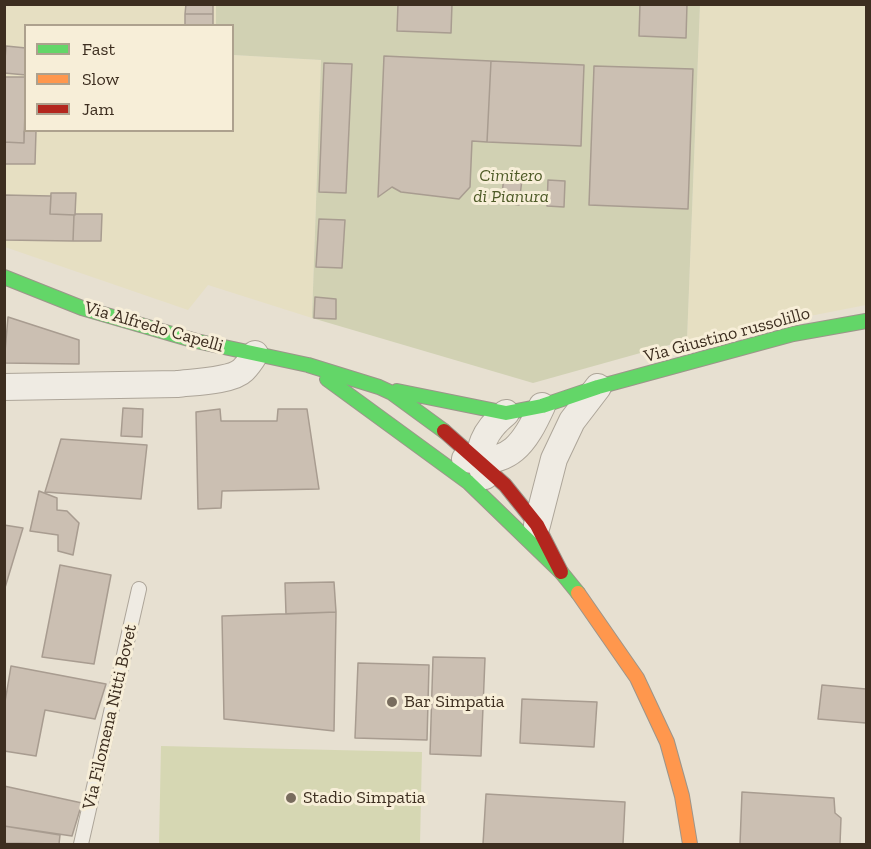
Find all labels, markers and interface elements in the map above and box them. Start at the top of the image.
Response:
legend [24,24,234,132]
text: Fast [82,38,115,60]
text: Slow [82,68,119,90]
text: Jam [82,98,114,120]
park label: Cimitero di Pianura [473,165,549,207]
street label: Via Alfredo Capelli [82,297,226,357]
street label: Via Giustino russolillo [642,302,812,368]
street label: Via Filomena Nitti Bovet [78,622,142,812]
place label: Bar Simpatia [404,691,504,713]
marker: Bar Simpatia [385,695,399,709]
place label: Stadio Simpatia [303,787,425,809]
marker: Stadio Simpatia [284,791,298,805]

